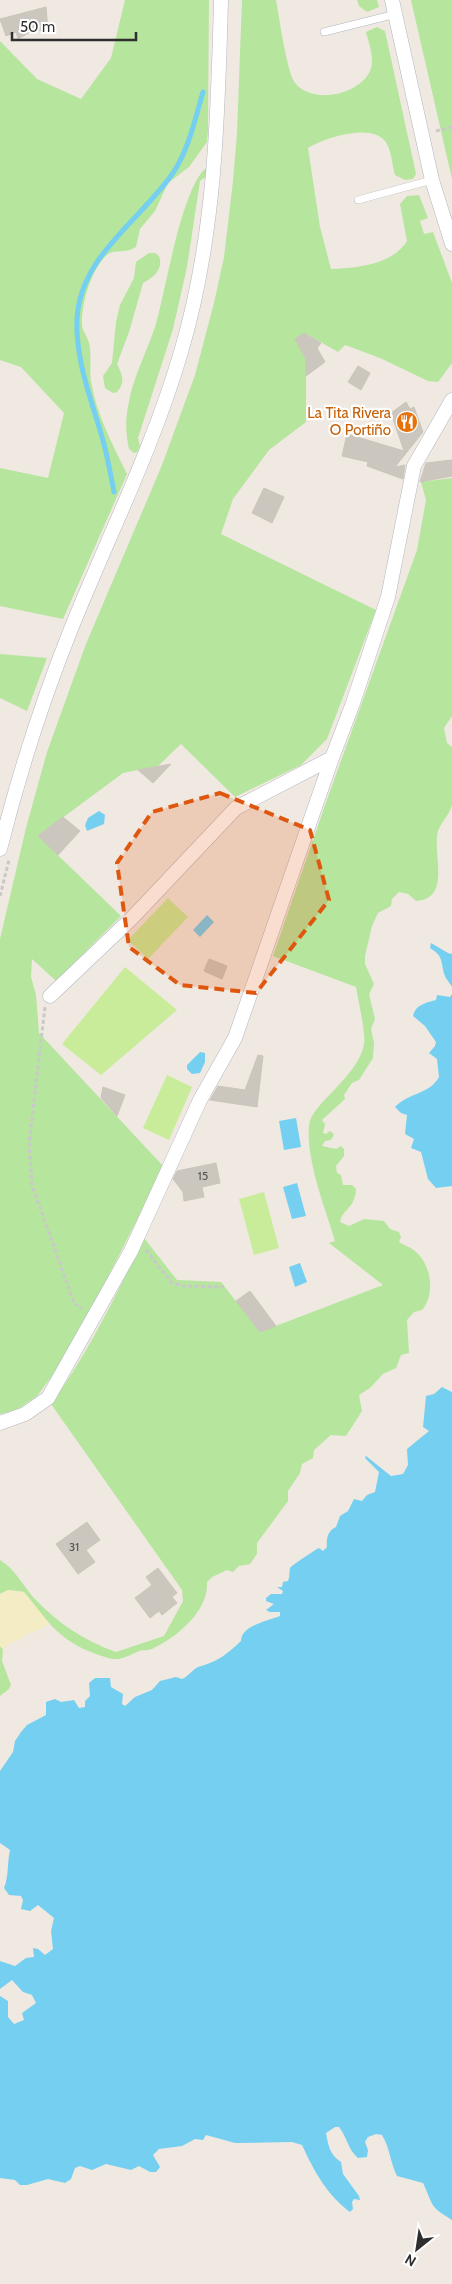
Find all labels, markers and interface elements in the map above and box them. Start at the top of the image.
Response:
scale bar [12,10,136,42]
text: 50 m [20,18,55,36]
place label: La Tita Rivera O Portiño [307,404,392,439]
restaurant icon: La Tita Rivera O Portiño [395,410,419,434]
house number: 15 [198,1168,208,1183]
house number: 31 [69,1539,79,1554]
north arrow [392,2224,442,2274]
text: N [402,2250,419,2271]

